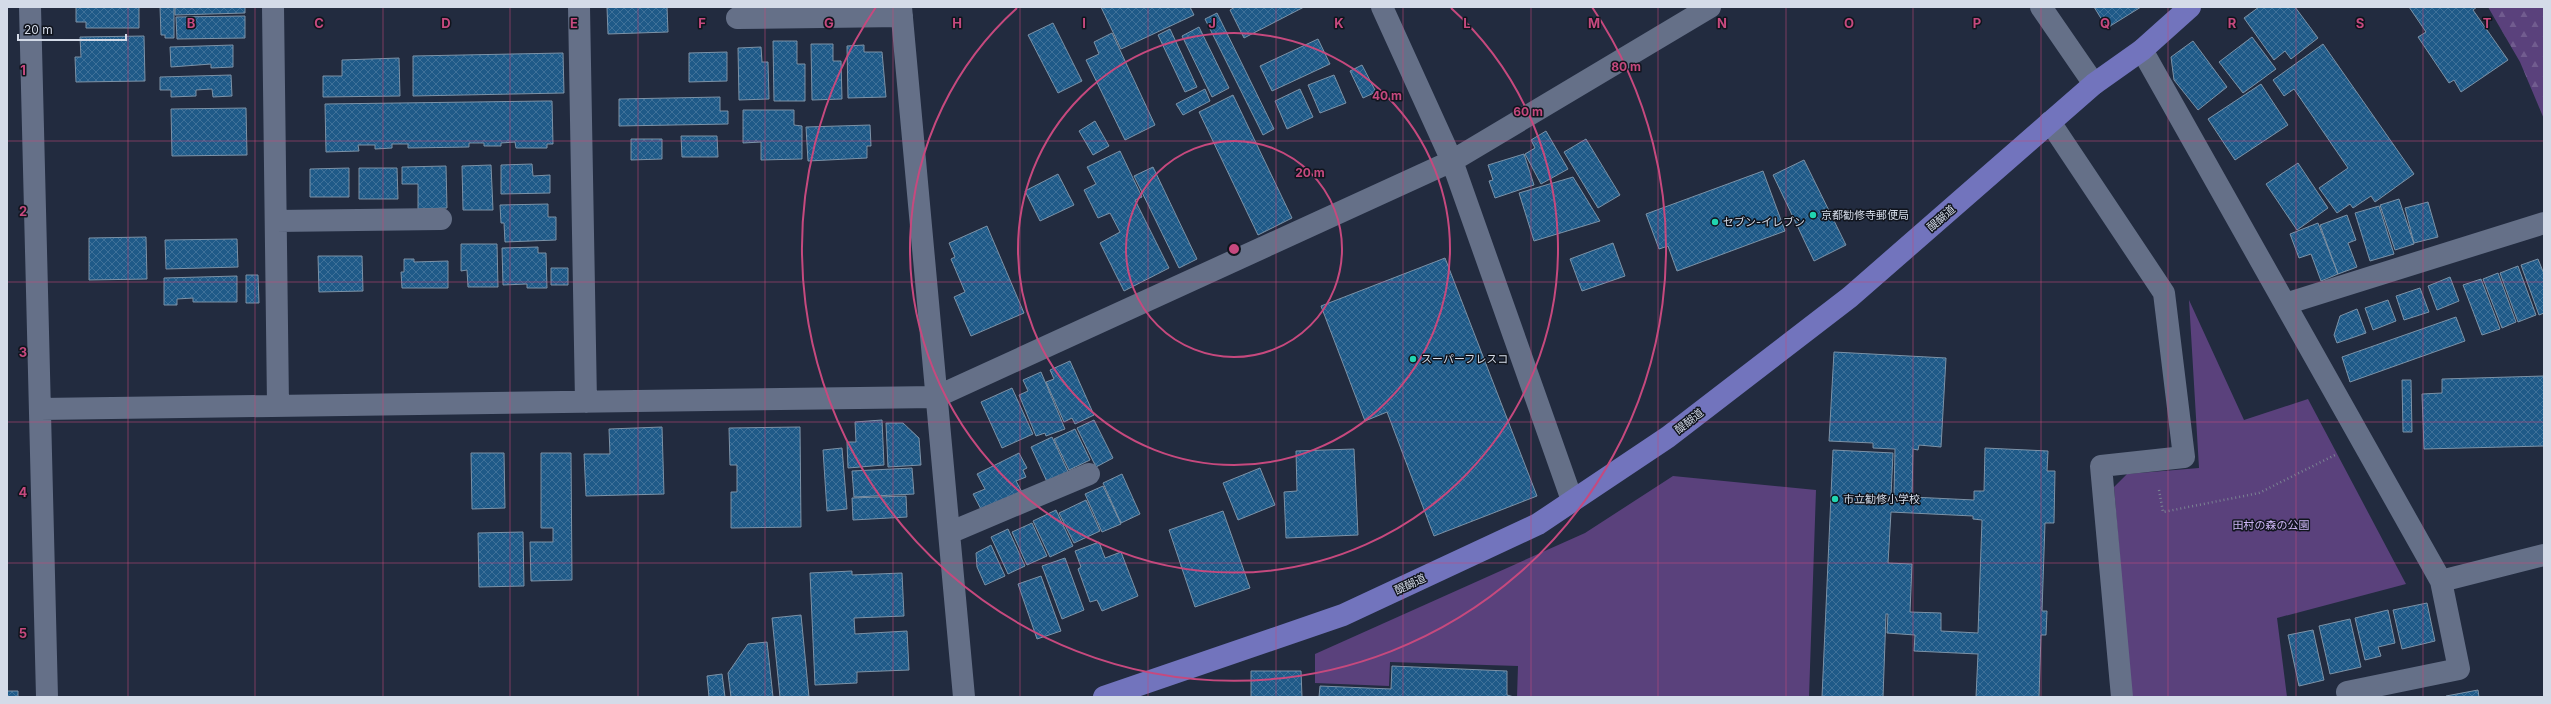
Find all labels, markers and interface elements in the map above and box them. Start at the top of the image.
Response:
text: B [187,15,196,31]
text: C [314,15,324,31]
text: D [441,15,451,31]
text: E [570,15,578,31]
text: F [698,15,706,31]
text: G [824,15,834,31]
text: H [952,15,962,31]
text: I [1082,15,1086,31]
text: J [1208,15,1216,31]
text: K [1334,15,1344,31]
text: L [1463,15,1471,31]
text: M [1588,15,1600,31]
text: N [1717,15,1727,31]
text: O [1844,15,1854,31]
text: P [1973,15,1981,31]
text: Q [2100,15,2110,31]
text: R [2228,15,2237,31]
text: S [2356,15,2364,31]
text: T [2483,15,2492,31]
scale bar [18,16,126,42]
text: 20 m [24,22,53,37]
text: 80 m [1611,59,1641,74]
text: 1 [20,62,26,78]
text: 40 m [1372,88,1402,103]
text: 60 m [1513,104,1543,119]
text: 20 m [1295,165,1325,180]
street label: 醍醐道 [1924,202,1958,234]
text: 2 [19,203,27,219]
place label: 京都勧修寺郵便局 [1821,208,1909,222]
marker: 京都勧修寺郵便局 [1808,210,1818,220]
place label: セブン-イレブン [1723,215,1805,229]
marker: セブン-イレブン [1710,217,1720,227]
centre of rings [1227,242,1241,256]
text: 3 [19,344,27,360]
place label: スーパーフレスコ [1421,352,1508,366]
marker: スーパーフレスコ [1408,354,1418,364]
street label: 醍醐道 [1672,405,1706,437]
text: 4 [19,484,28,500]
place label: 市立勧修小学校 [1843,492,1920,506]
marker: 市立勧修小学校 [1830,494,1840,504]
park label: 田村の森の公園 [2233,518,2310,532]
street label: 醍醐道 [1392,571,1428,597]
text: 5 [19,625,27,641]

